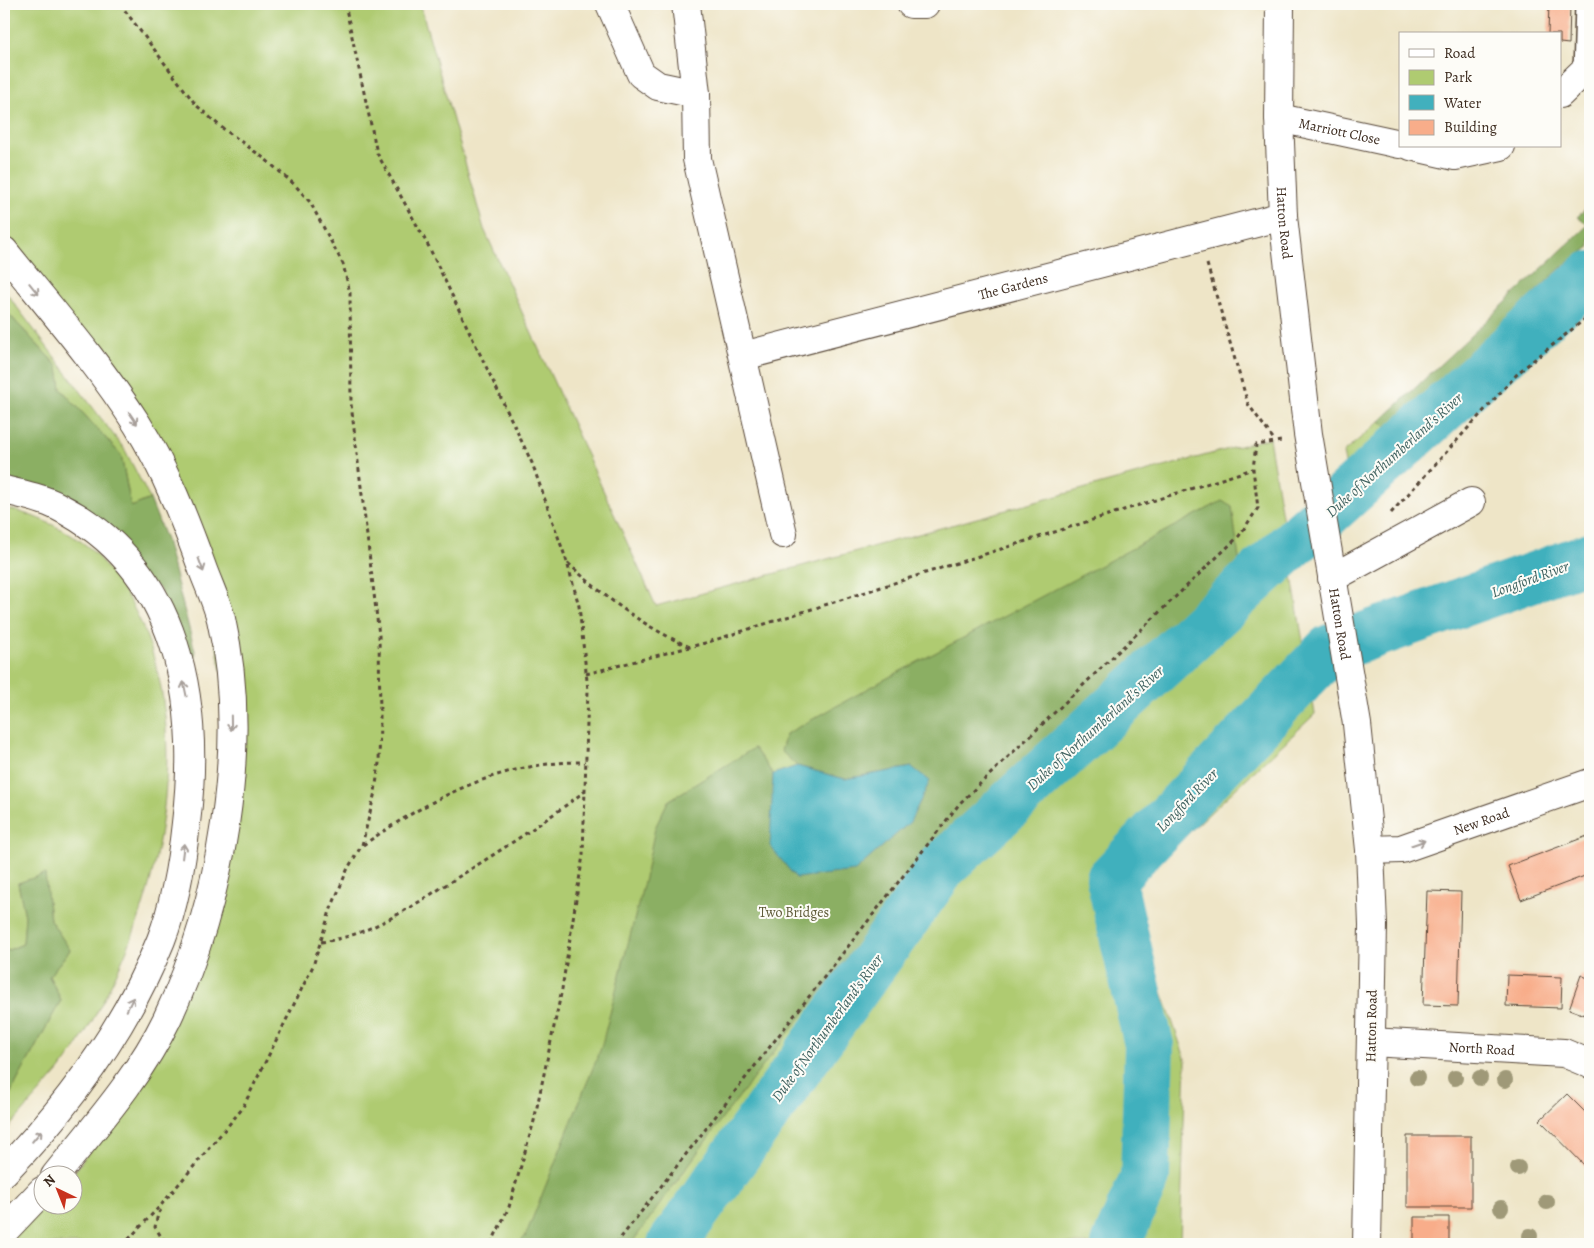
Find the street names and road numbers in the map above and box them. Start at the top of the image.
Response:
street label: Marriott Close [1297,114,1382,150]
street label: Hatton Road [1272,186,1297,261]
street label: The Gardens [976,268,1050,305]
street label: Hatton Road [1324,586,1355,662]
street label: New Road [1451,803,1512,840]
street label: Hatton Road [1361,989,1382,1062]
street label: North Road [1448,1037,1516,1060]

